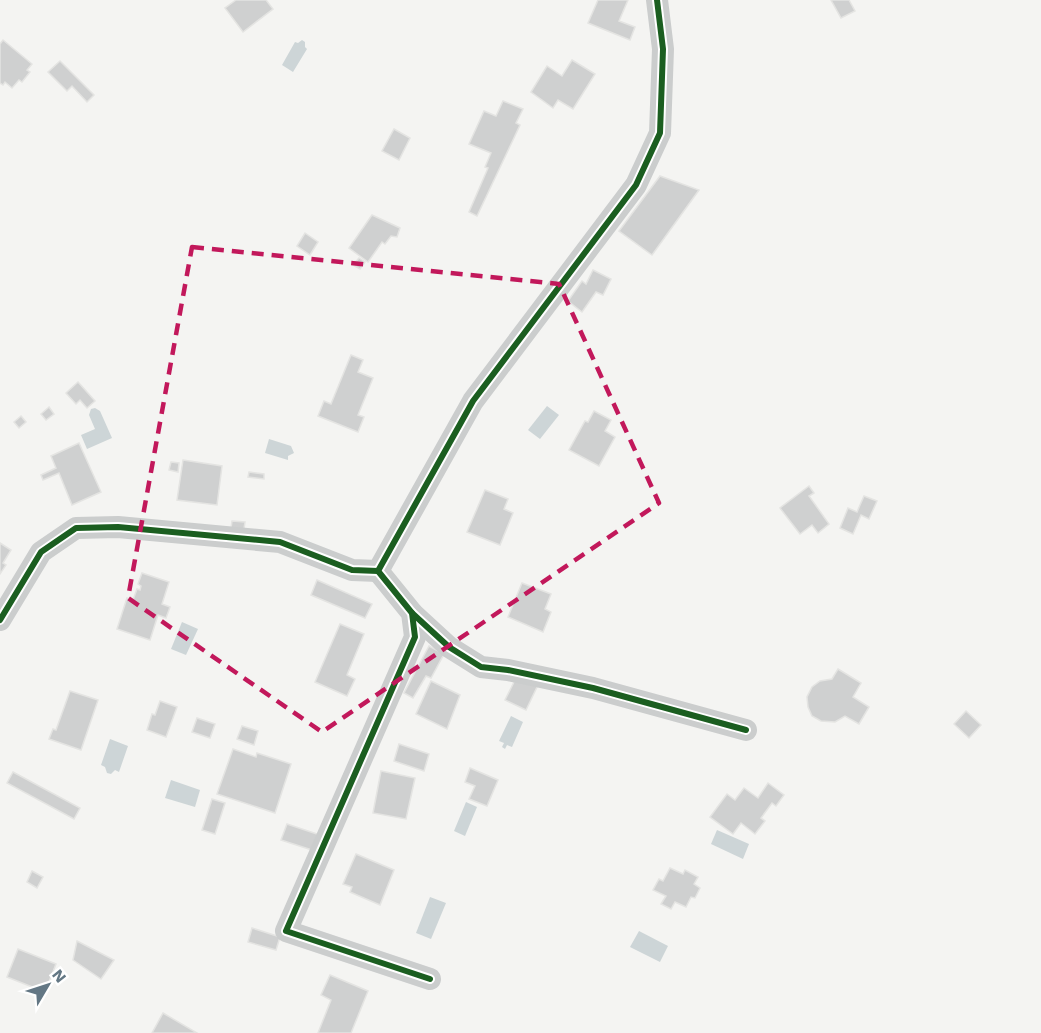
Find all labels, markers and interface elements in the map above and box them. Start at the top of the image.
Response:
north arrow [18,955,78,1015]
text: N [48,965,70,986]

